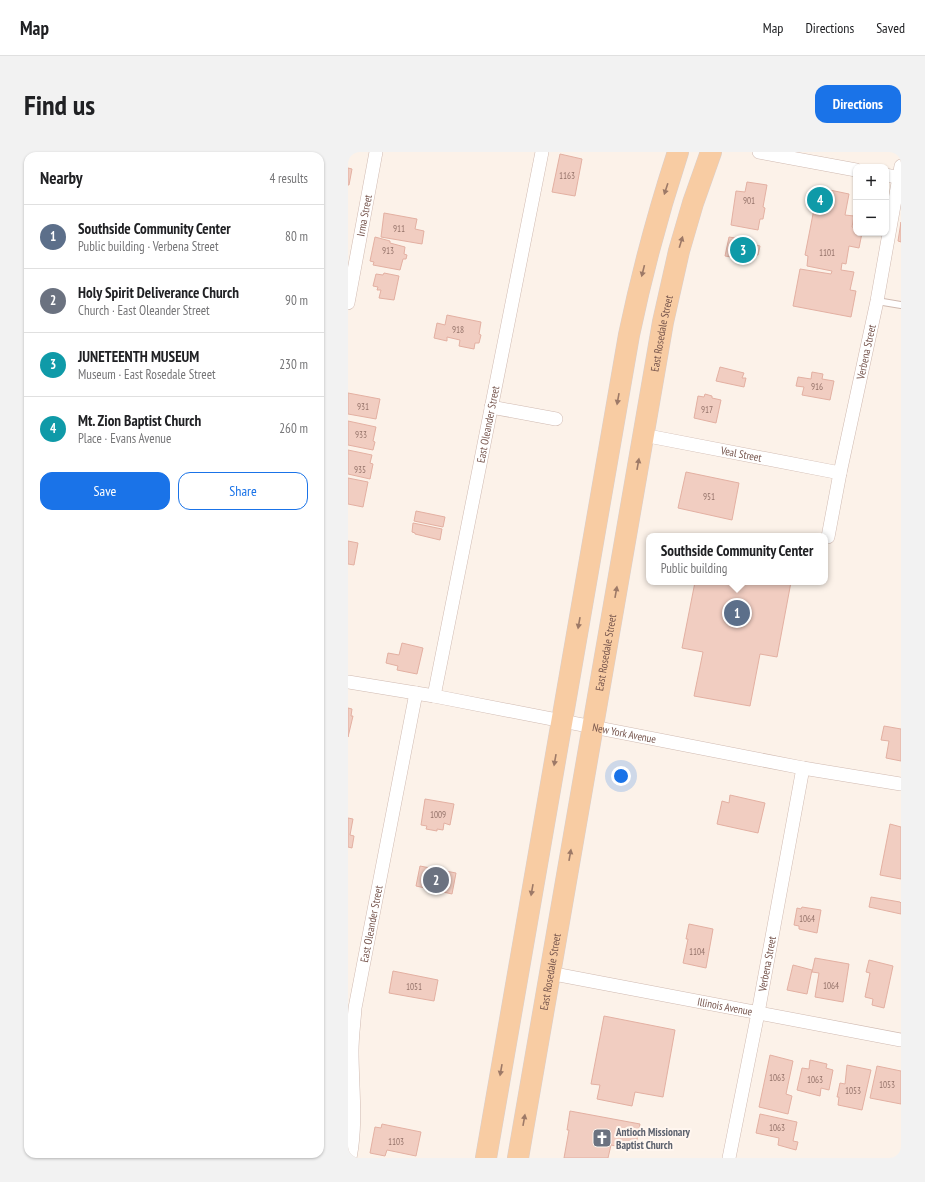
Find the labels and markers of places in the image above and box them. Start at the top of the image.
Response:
pin: 4 [807,185,833,215]
pin: 3 [730,235,756,265]
pin: 1 [724,598,750,628]
pin: 2 [423,865,449,895]
place label: Antioch Missionary Baptist Church [615,1125,691,1152]
church icon: Antioch Missionary Baptist Church [591,1127,613,1149]

